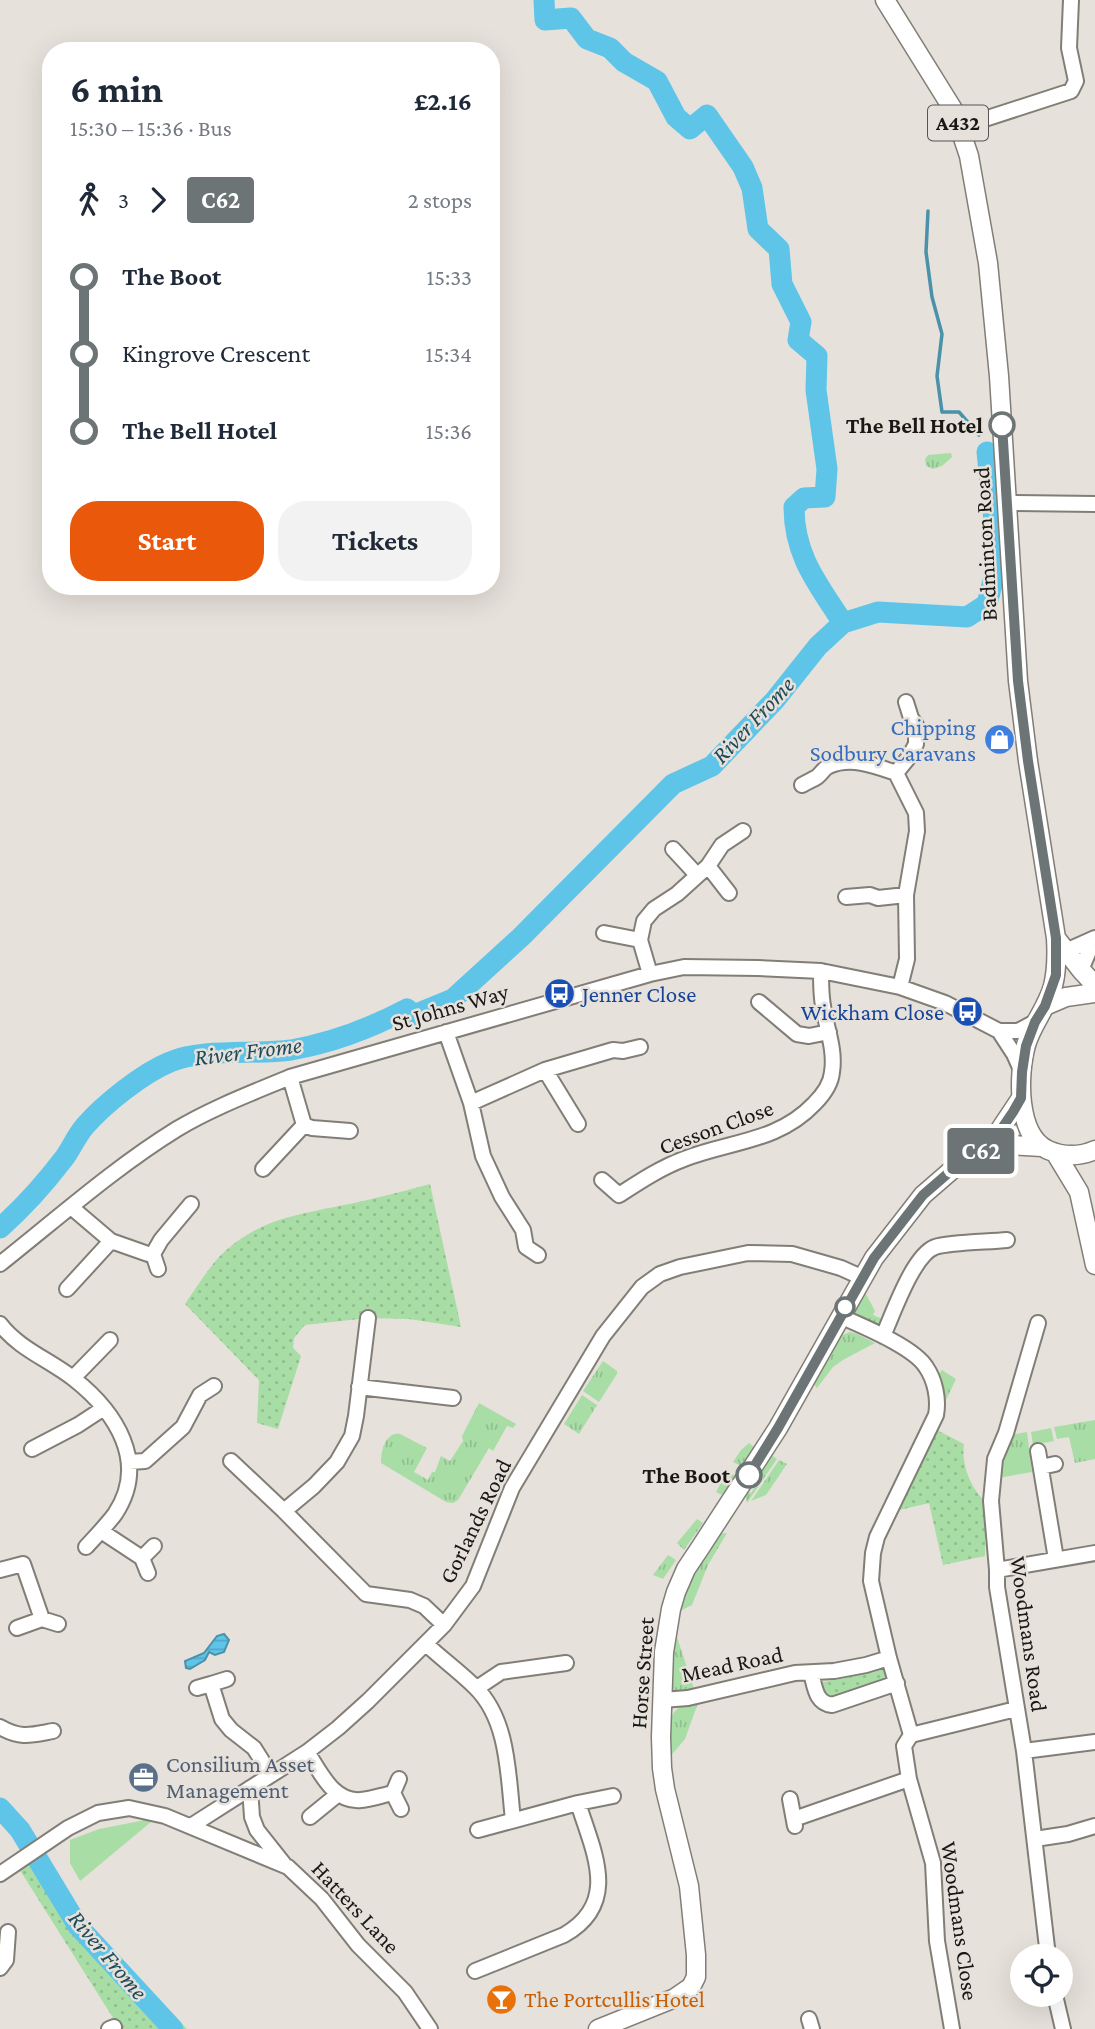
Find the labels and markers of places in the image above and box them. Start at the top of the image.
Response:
place label: The Bell Hotel [846,412,983,438]
marker: The Bell Hotel [989,412,1015,438]
place label: Chipping Sodbury Caravans [810,714,976,766]
shop icon: Chipping Sodbury Caravans [982,723,1016,757]
bus stop icon: Jenner Close [542,977,576,1011]
place label: Jenner Close [580,981,696,1007]
bus stop icon: Wickham Close [950,995,984,1029]
place label: Wickham Close [801,999,944,1025]
unlabelled marker [835,1297,855,1317]
place label: The Boot [642,1462,731,1488]
marker: The Boot [736,1462,762,1488]
place label: Consilium Asset Management [166,1751,315,1803]
office icon: Consilium Asset Management [126,1760,160,1794]
bar icon: The Portcullis Hotel [484,1982,518,2016]
place label: The Portcullis Hotel [524,1986,705,2012]

